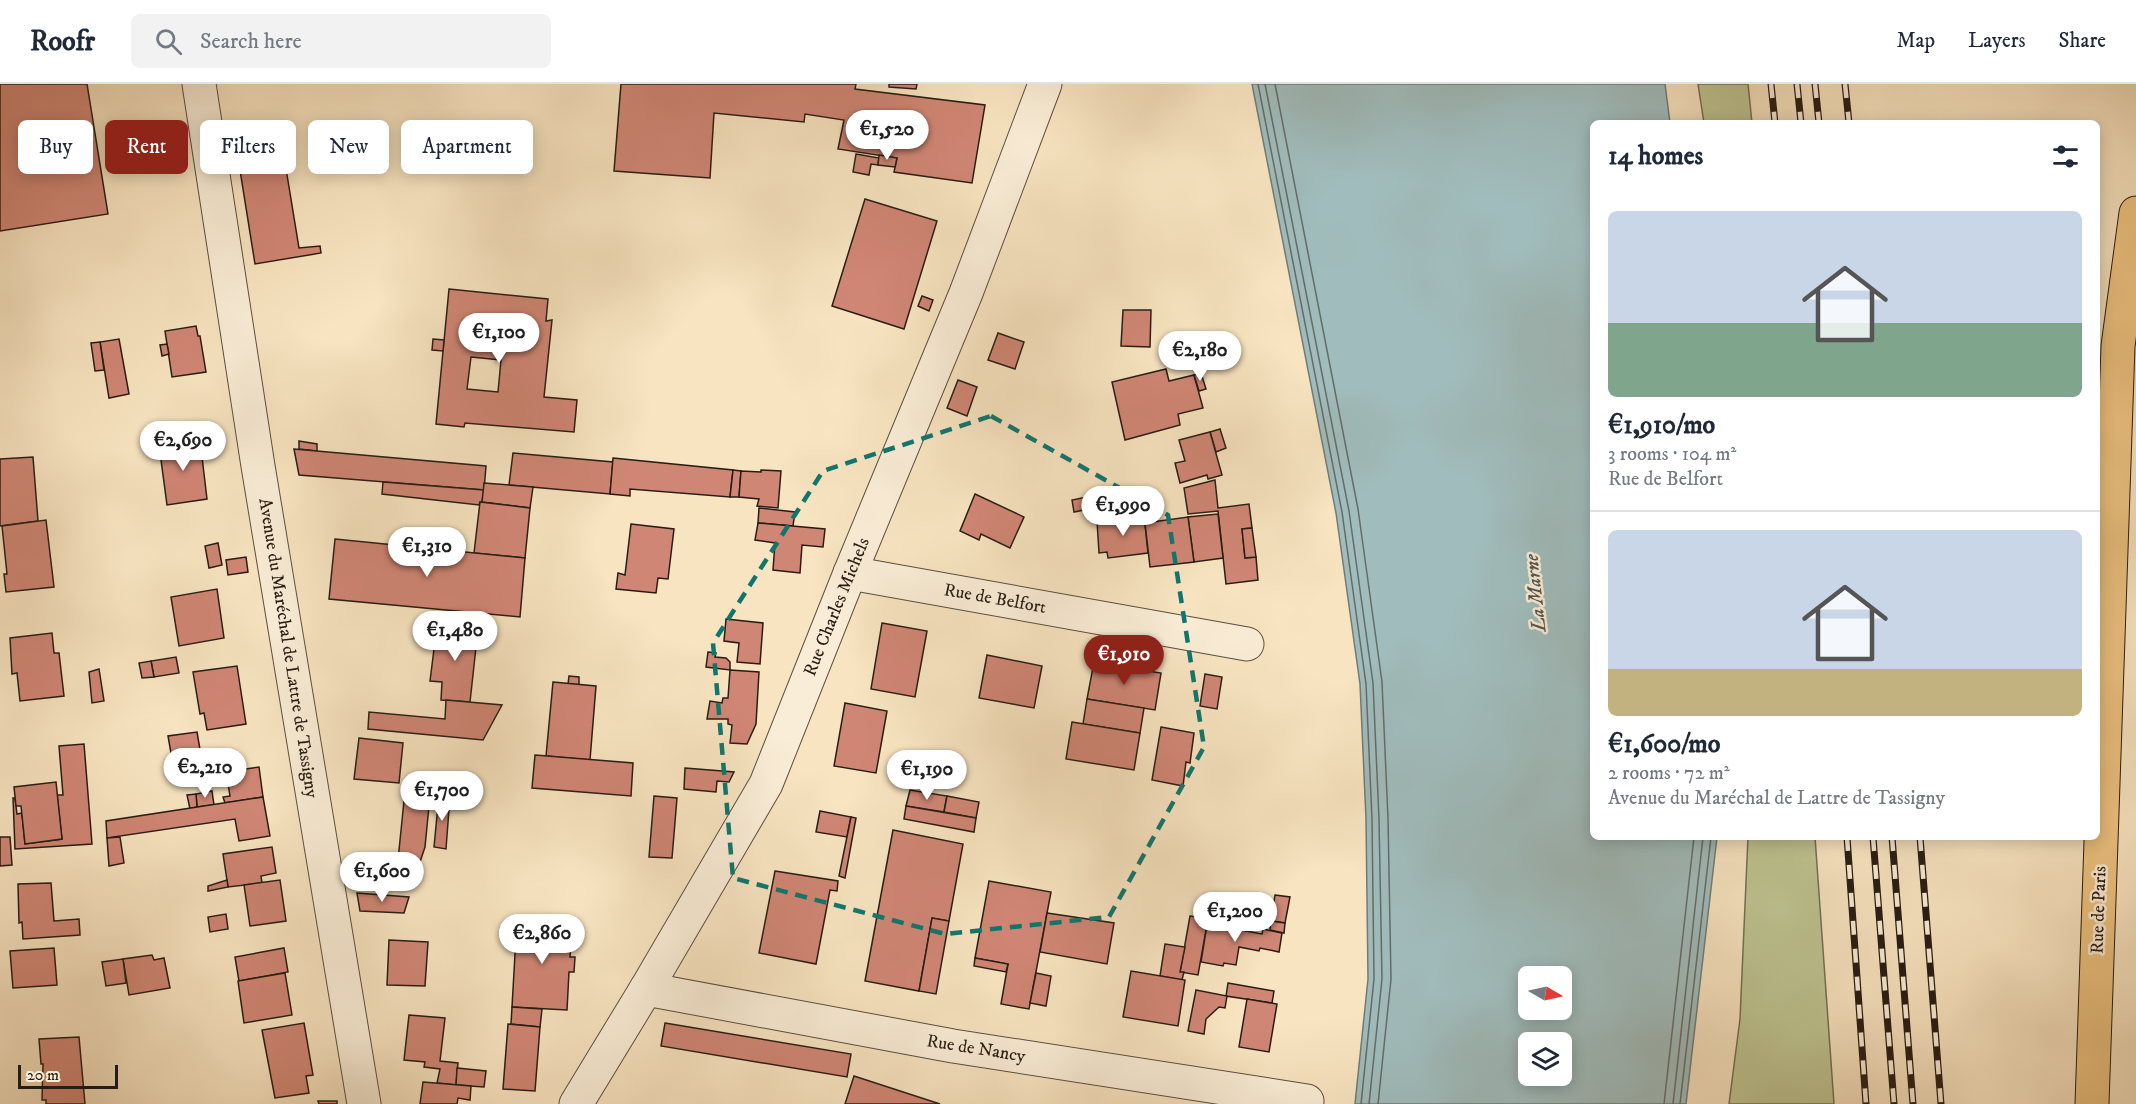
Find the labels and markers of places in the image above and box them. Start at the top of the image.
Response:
pin: €1,520 [838,110,936,161]
pin: €1,100 [450,313,548,364]
pin: €2,180 [1151,331,1249,382]
pin: €2,690 [134,421,232,472]
pin: €1,990 [1074,486,1172,537]
pin: €1,310 [378,527,476,578]
pin: €1,480 [406,611,504,662]
pin: €1,910 [1075,635,1173,686]
pin: €2,210 [156,748,254,799]
pin: €1,190 [878,750,976,801]
pin: €1,700 [393,771,491,822]
pin: €1,600 [333,852,431,903]
pin: €1,200 [1186,892,1284,943]
pin: €2,860 [493,914,591,965]

